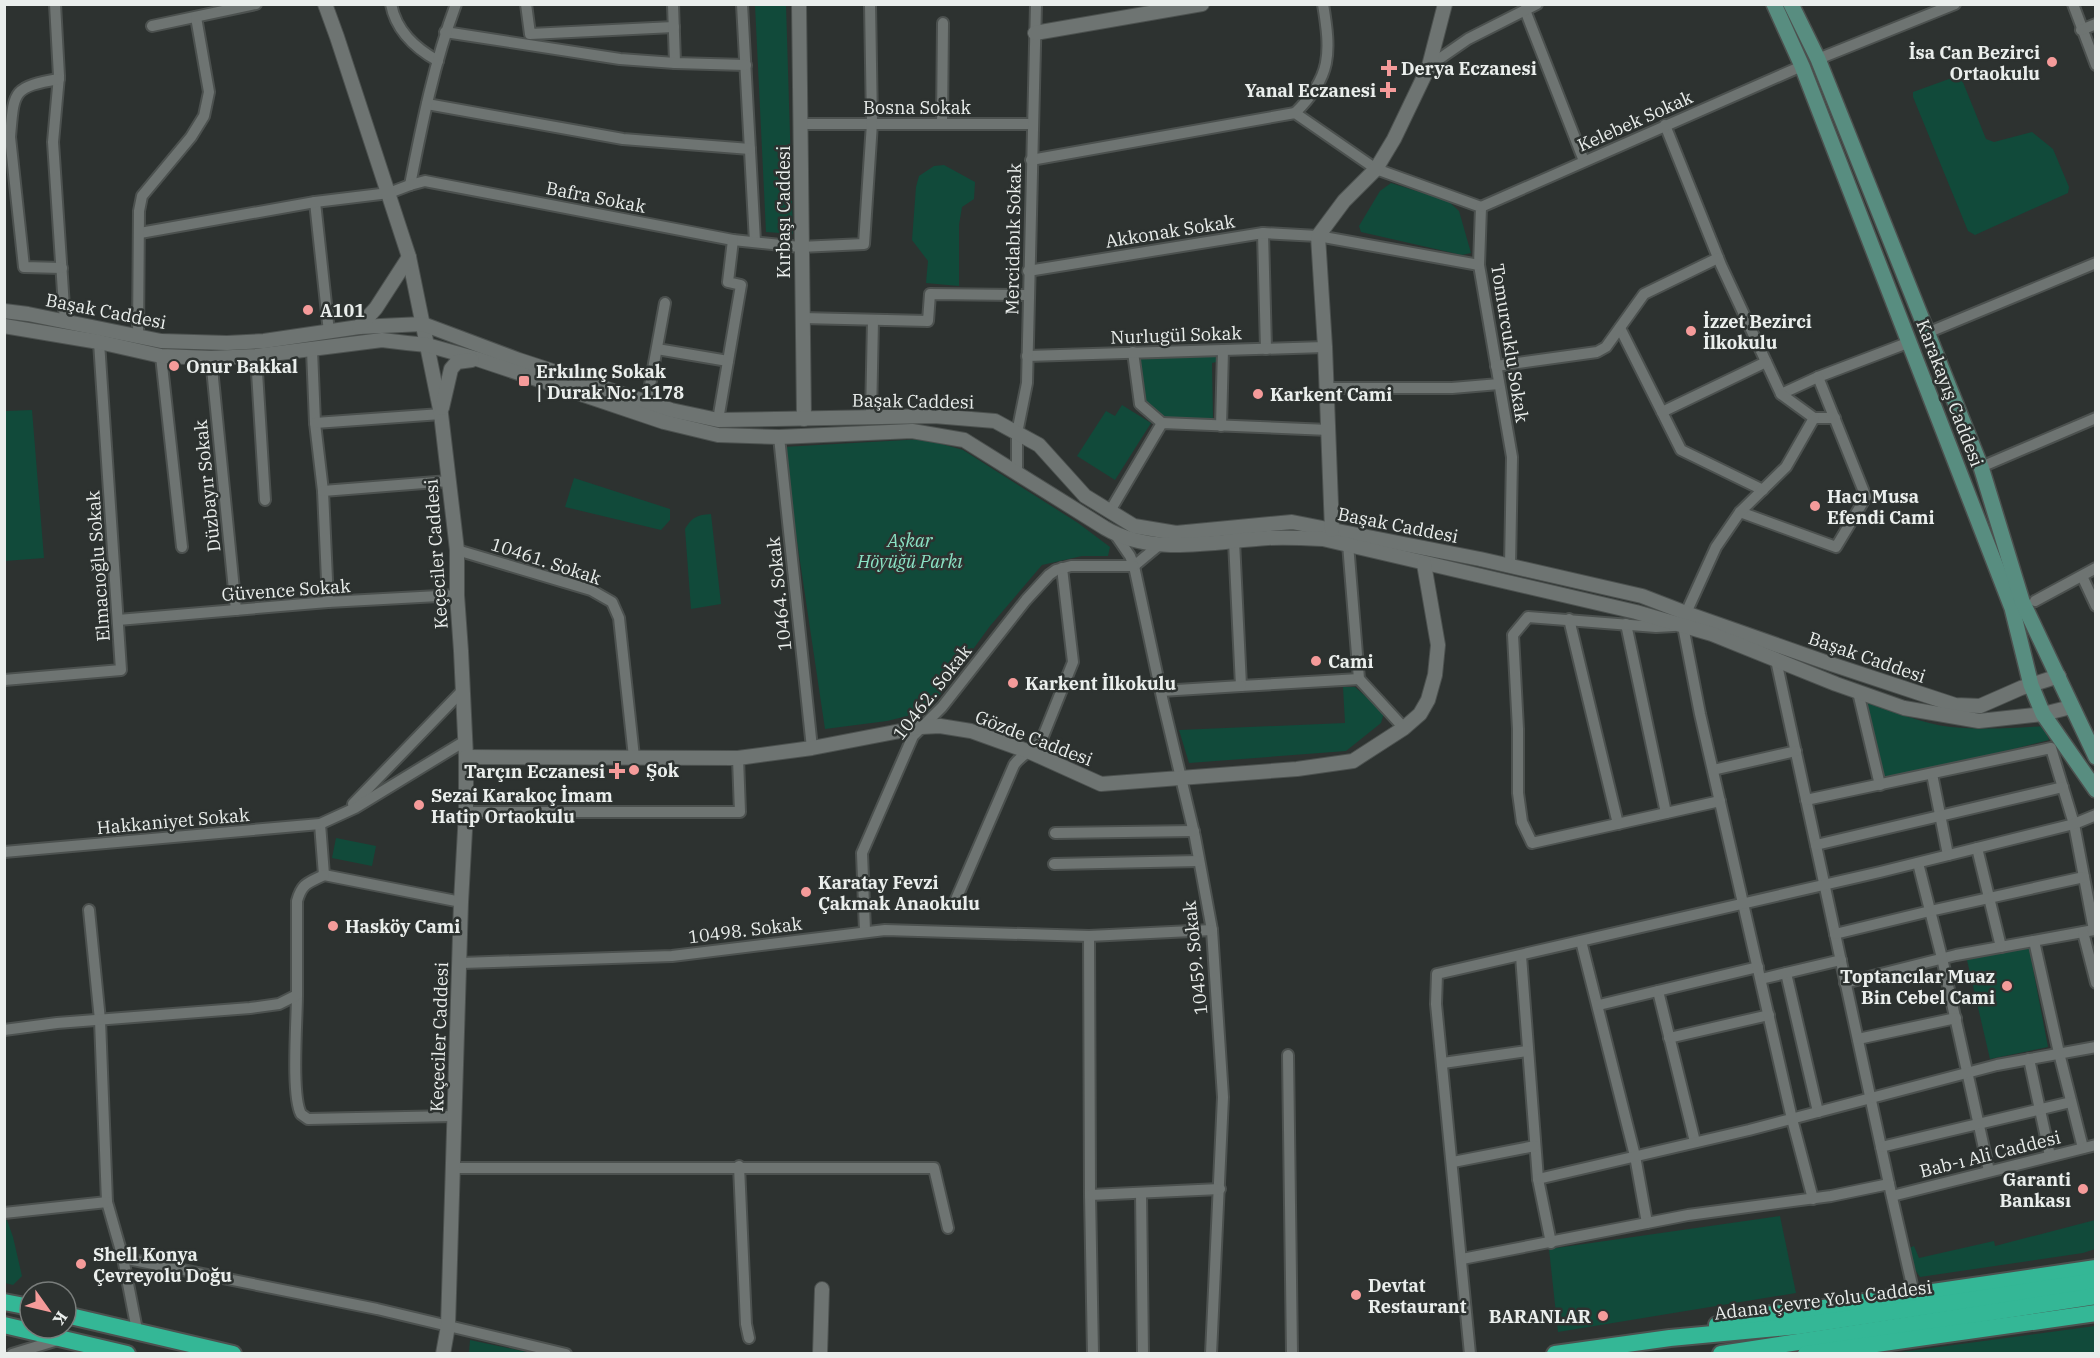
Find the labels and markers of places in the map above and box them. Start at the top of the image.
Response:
place label: İsa Can Bezirci Ortaokulu [1909,41,2040,85]
marker: İsa Can Bezirci Ortaokulu [2045,55,2059,69]
place label: Derya Eczanesi [1401,57,1537,80]
marker: Derya Eczanesi [1382,61,1396,75]
place label: Yanal Eczanesi [1244,79,1376,102]
marker: Yanal Eczanesi [1381,83,1395,97]
place label: A101 [320,299,365,322]
marker: A101 [301,303,315,317]
place label: İzzet Bezirci İlkokulu [1703,310,1812,354]
marker: İzzet Bezirci İlkokulu [1684,324,1698,338]
place label: Onur Bakkal [186,355,298,378]
marker: Onur Bakkal [167,359,181,373]
place label: Erkılınç Sokak | Durak No: 1178 [536,360,684,404]
marker: Erkılınç Sokak | Durak No: 1178 [517,374,531,388]
place label: Karkent Cami [1270,383,1392,406]
marker: Karkent Cami [1251,387,1265,401]
place label: Hacı Musa Efendi Cami [1827,485,1935,529]
marker: Hacı Musa Efendi Cami [1808,499,1822,513]
place label: Cami [1328,650,1374,673]
marker: Cami [1309,654,1323,668]
place label: Karkent İlkokulu [1025,672,1176,695]
marker: Karkent İlkokulu [1006,676,1020,690]
place label: Şok [646,759,680,782]
place label: Tarçın Eczanesi [464,760,605,783]
marker: Şok [627,763,641,777]
marker: Tarçın Eczanesi [610,764,624,778]
place label: Sezai Karakoç İmam Hatip Ortaokulu [431,784,613,828]
marker: Sezai Karakoç İmam Hatip Ortaokulu [412,798,426,812]
place label: Karatay Fevzi Çakmak Anaokulu [818,871,980,915]
marker: Karatay Fevzi Çakmak Anaokulu [799,885,813,899]
place label: Hasköy Cami [345,915,460,938]
marker: Hasköy Cami [326,919,340,933]
place label: Toptancılar Muaz Bin Cebel Cami [1840,965,1995,1009]
marker: Toptancılar Muaz Bin Cebel Cami [2000,979,2014,993]
place label: Garanti Bankası [1999,1168,2071,1212]
marker: Garanti Bankası [2076,1182,2090,1196]
place label: Shell Konya Çevreyolu Doğu [93,1243,232,1287]
marker: Shell Konya Çevreyolu Doğu [74,1257,88,1271]
place label: Devtat Restaurant [1368,1274,1467,1318]
marker: Devtat Restaurant [1349,1288,1363,1302]
place label: BARANLAR [1489,1305,1591,1328]
marker: BARANLAR [1596,1309,1610,1323]

